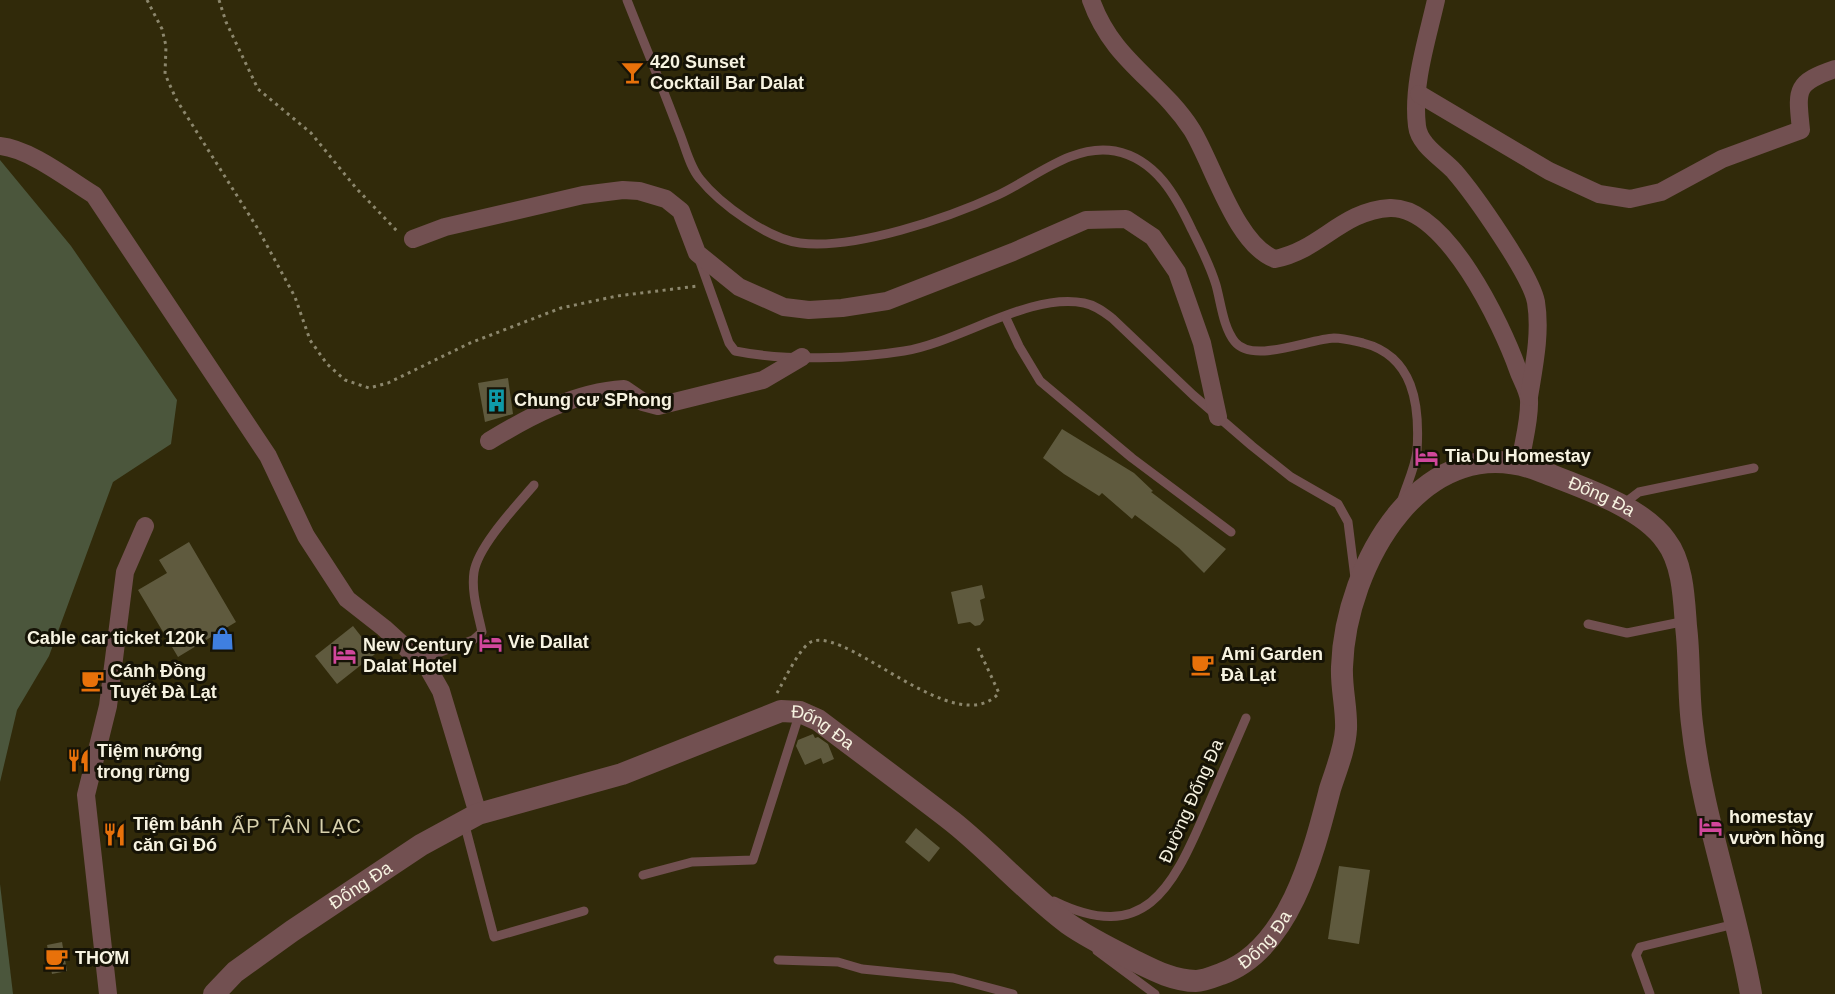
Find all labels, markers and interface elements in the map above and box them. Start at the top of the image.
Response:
place label: 420 Sunset Cocktail Bar Dalat [650,52,804,93]
bar icon: 420 Sunset Cocktail Bar Dalat [619,59,645,85]
building icon: Chung cư SPhong [483,387,509,413]
place label: Chung cư SPhong [514,390,672,410]
hotel icon: Tia Du Homestay [1414,443,1440,469]
place label: Tia Du Homestay [1445,446,1591,466]
street label: Đống Đa [1565,473,1639,521]
shop icon: Cable car ticket 120k [210,625,236,651]
place label: Cable car ticket 120k [27,628,206,648]
hotel icon: Vie Dallat [477,629,503,655]
place label: Vie Dallat [508,632,589,652]
place label: New Century Dalat Hotel [363,635,473,676]
hotel icon: New Century Dalat Hotel [332,642,358,668]
place label: Ami Garden Đà Lạt [1221,644,1323,685]
cafe icon: Ami Garden Đà Lạt [1190,651,1216,677]
place label: Cánh Đồng Tuyết Đà Lạt [110,661,217,702]
cafe icon: Cánh Đồng Tuyết Đà Lạt [79,668,105,694]
street label: Đống Đa [791,702,859,754]
street label: Đường Đống Đa [1155,735,1228,866]
place label: Tiệm nướng trong rừng [97,741,203,782]
restaurant icon: Tiệm nướng trong rừng [66,748,92,774]
place label: homestay vườn hồng [1729,807,1825,848]
place label: Tiệm bánh căn Gì Đó [133,814,223,855]
hotel icon: homestay vườn hồng [1698,814,1724,840]
district label: ẤP TÂN LẠC [232,815,362,837]
restaurant icon: Tiệm bánh căn Gì Đó [102,821,128,847]
street label: Đống Đa [325,857,396,913]
street label: Đống Đa [1234,906,1296,973]
cafe icon: THƠM [44,945,70,971]
place label: THƠM [75,948,129,968]

